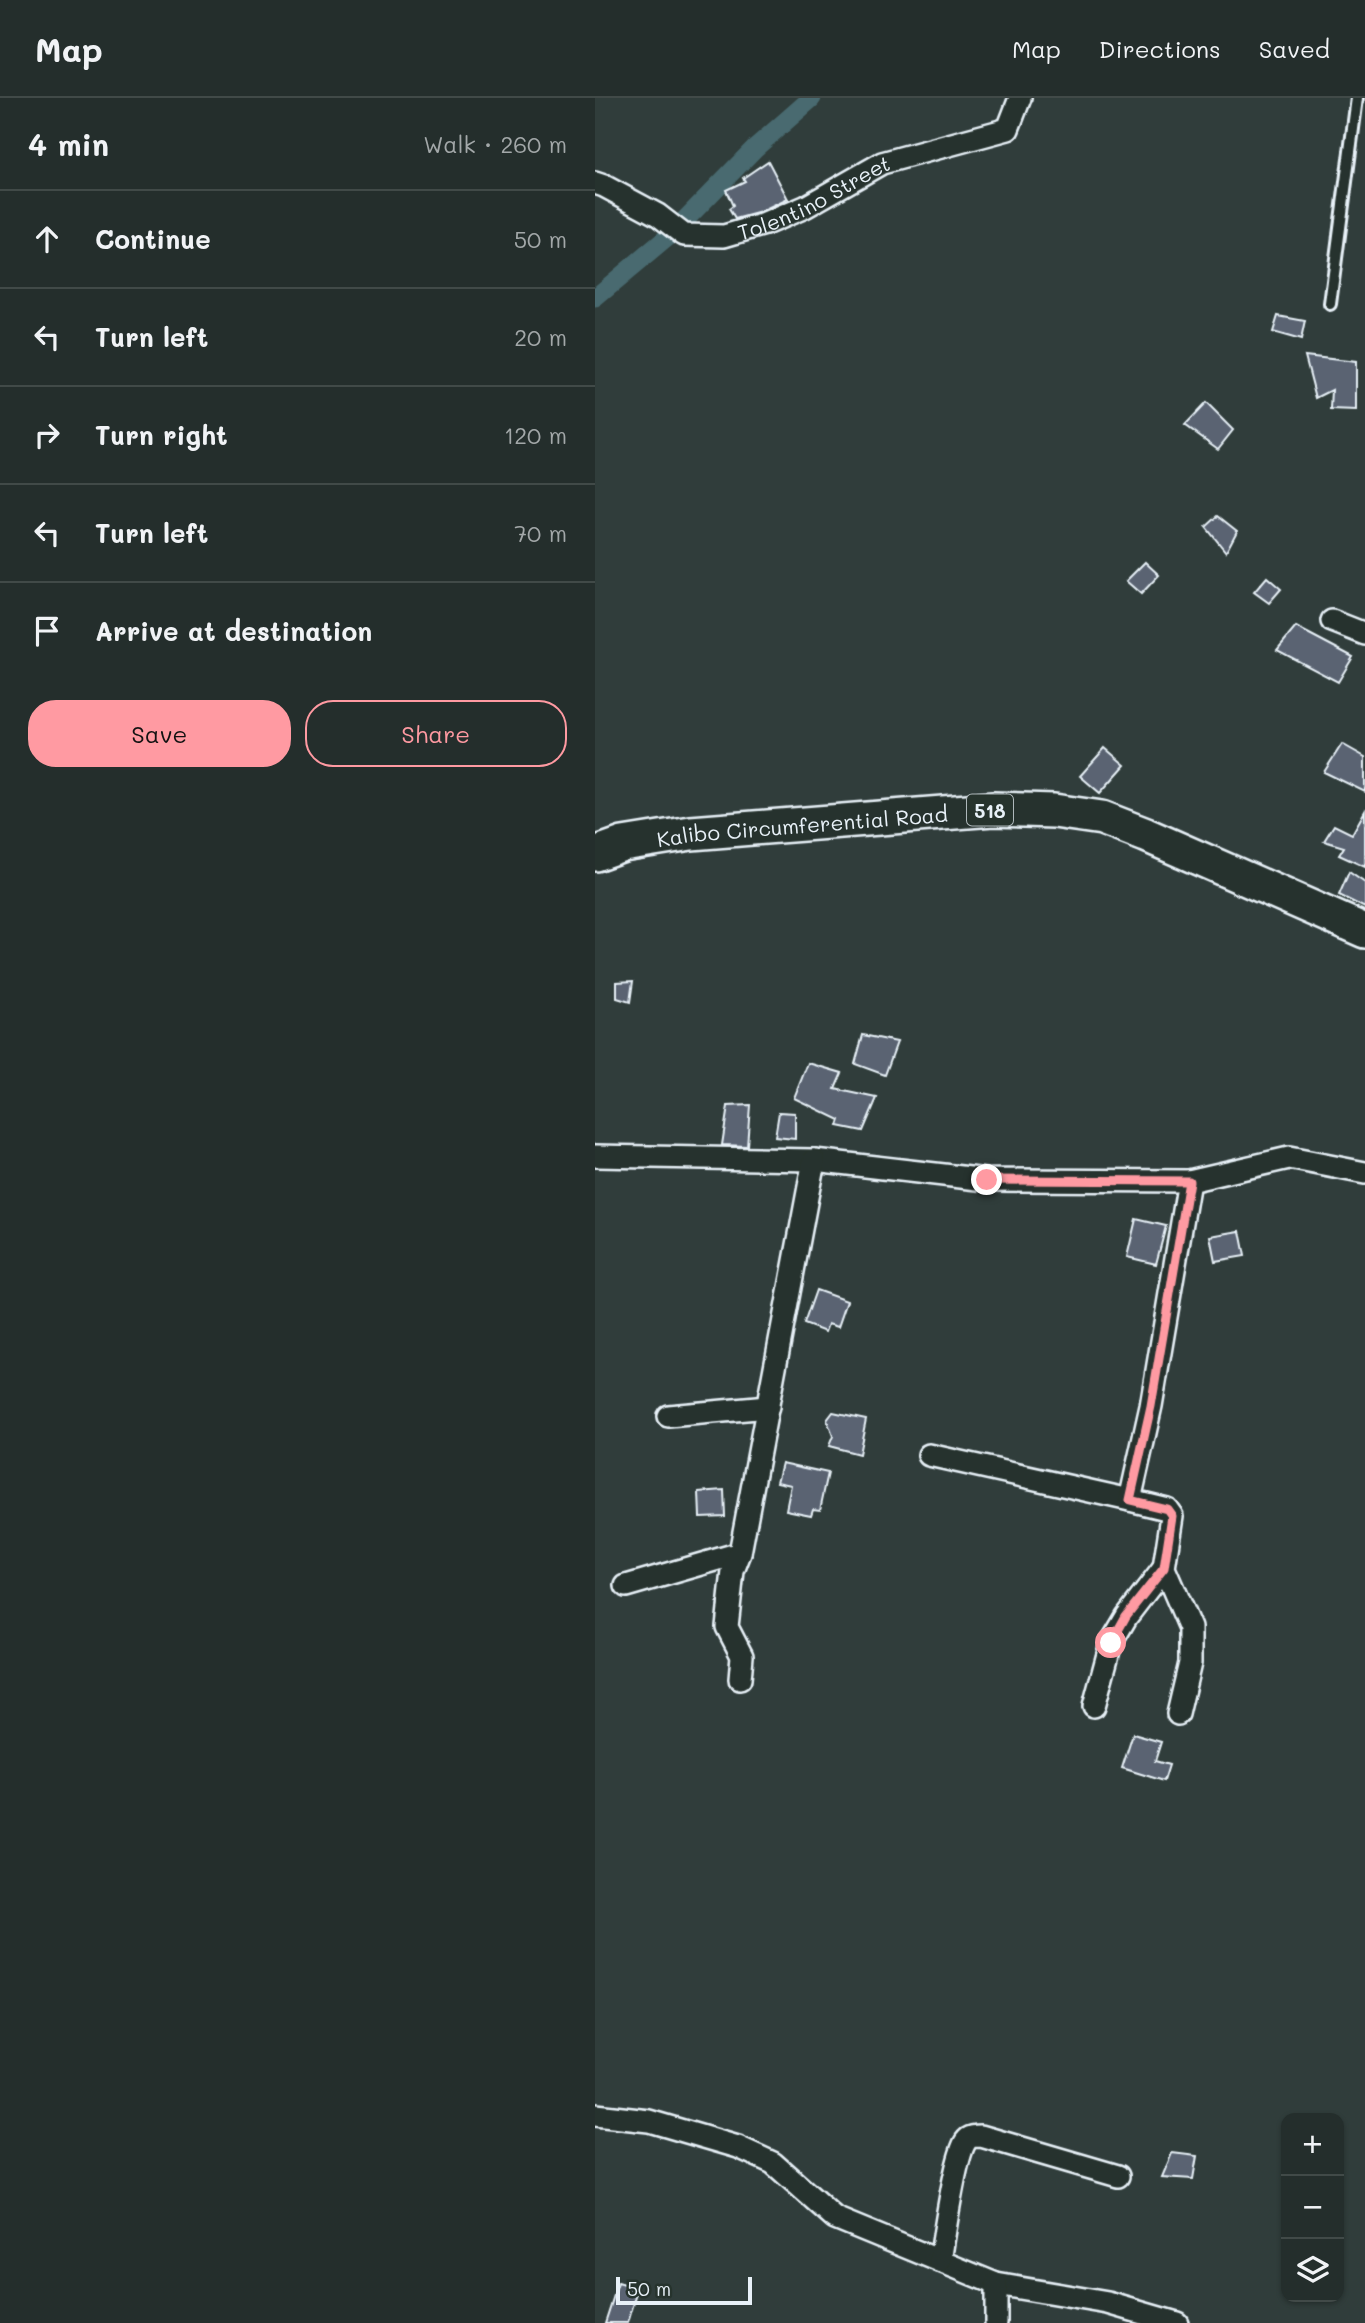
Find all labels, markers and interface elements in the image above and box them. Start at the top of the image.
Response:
text: Map [35,27,103,70]
text: Map [1012,33,1061,64]
text: Directions [1099,33,1221,64]
text: Saved [1259,33,1330,64]
text: 4 min [28,124,109,164]
text: Walk · 260 m [423,129,567,159]
street label: Tolentino Street [734,148,893,245]
icon: ahead [28,220,66,258]
text: Continue [95,222,211,256]
text: 50 m [514,224,567,254]
icon: left [28,318,66,356]
text: Turn left [95,320,208,354]
text: 20 m [514,322,567,352]
icon: right [28,416,66,454]
text: Turn right [95,418,228,452]
text: 120 m [504,420,567,450]
icon: left [28,514,66,552]
text: Turn left [95,516,208,550]
text: 70 m [514,518,567,548]
icon: arrive [28,612,66,650]
text: Arrive at destination [95,614,372,648]
button: Save [28,700,291,767]
button: Share [305,700,567,767]
road number: 518 [967,794,1013,825]
street label: Kalibo Circumferential Road [655,799,949,852]
route end [971,1164,1002,1195]
route start [1095,1627,1126,1658]
map controls [1281,2113,1344,2302]
button: + [1281,2113,1344,2176]
button: − [1281,2176,1344,2239]
button: layers [1281,2239,1344,2302]
scale bar [616,2274,753,2306]
text: 50 m [627,2276,671,2301]

